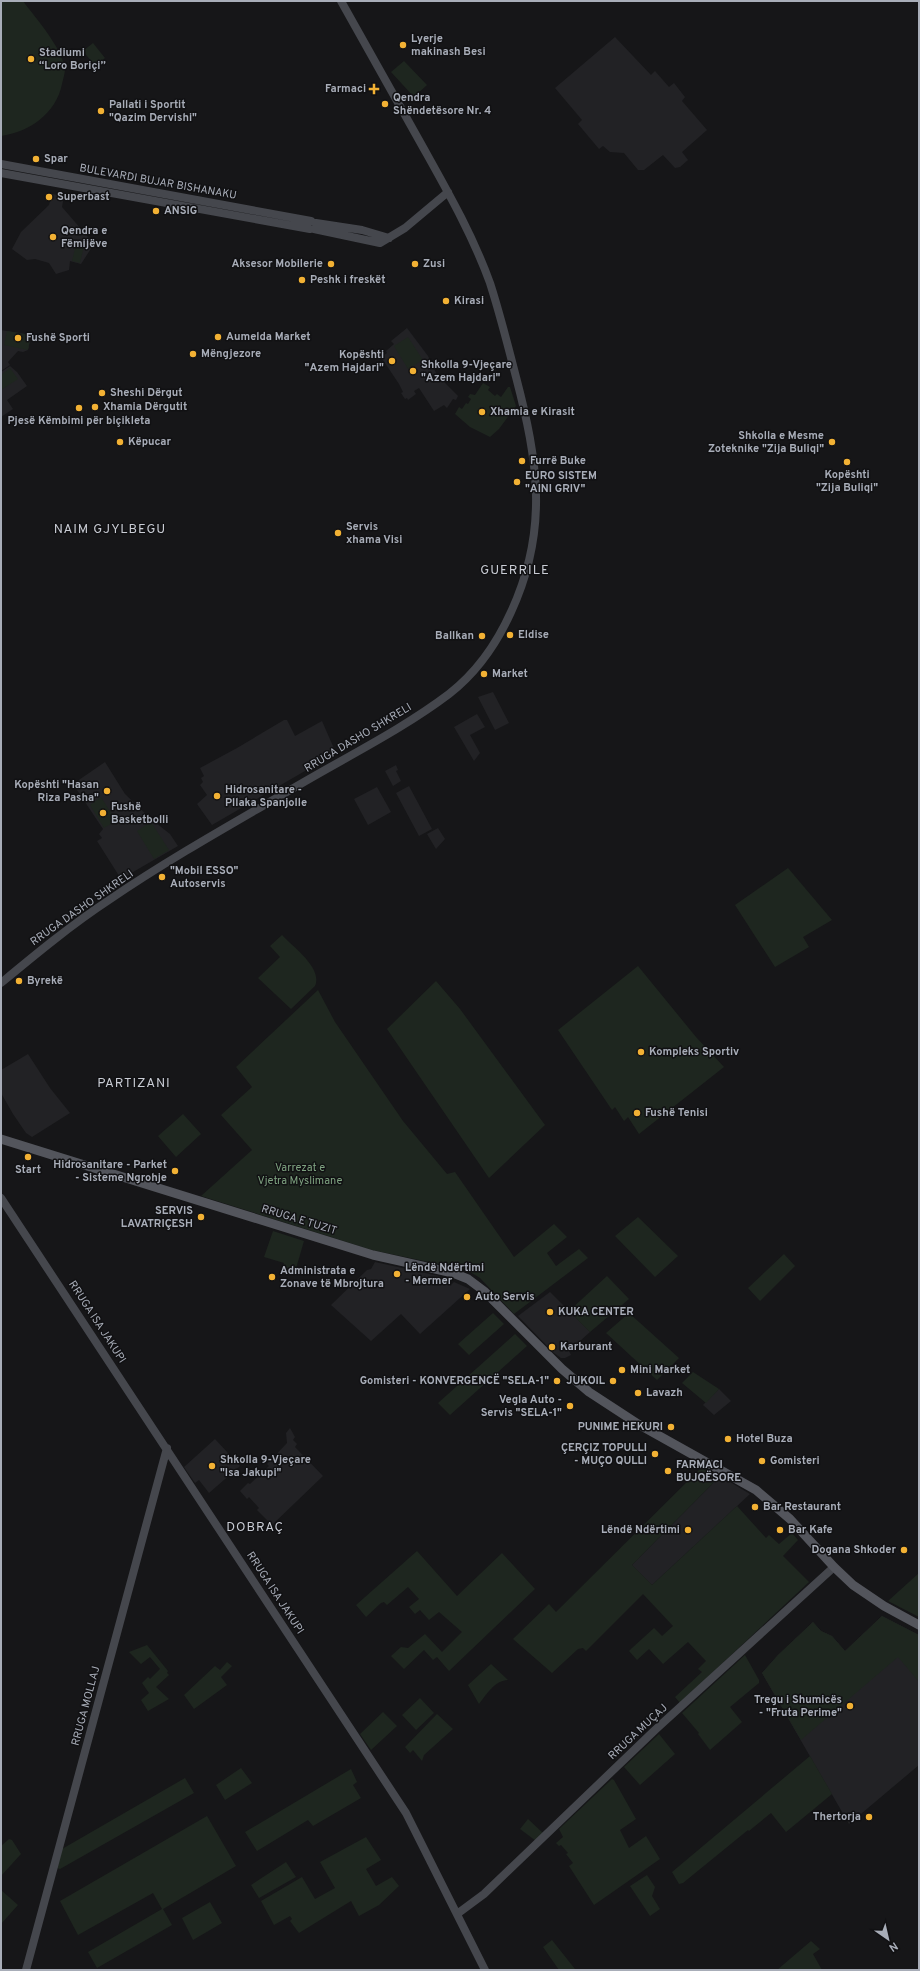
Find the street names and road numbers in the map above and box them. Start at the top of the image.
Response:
street label: BULEVARDI BUJAR BISHANAKU [78,161,238,203]
street label: RRUGA DASHO SHKRELI [302,700,414,776]
street label: RRUGA DASHO SHKRELI [28,867,136,949]
street label: RRUGA E TUZIT [259,1202,339,1238]
street label: RRUGA ISA JAKUPI [65,1278,129,1366]
street label: RRUGA ISA JAKUPI [243,1549,307,1637]
street label: RRUGA MOLLAJ [69,1665,103,1747]
street label: RRUGA MUÇAJ [605,1701,671,1763]

